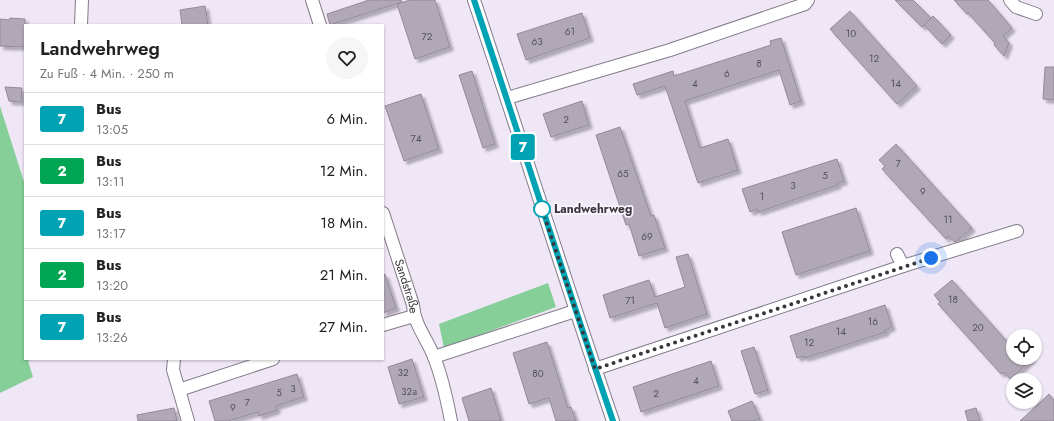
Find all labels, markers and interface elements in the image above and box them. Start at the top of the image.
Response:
house number: 61 [565,24,575,39]
house number: 10 [846,26,856,41]
house number: 72 [422,29,433,44]
house number: 63 [531,34,543,49]
text: Landwehrweg [40,35,160,62]
button: heart [326,37,368,79]
house number: 12 [869,51,879,66]
house number: 8 [756,56,762,71]
text: Zu Fuß · 4 Min. · 250 m [40,64,174,83]
house number: 6 [724,66,730,81]
house number: 4 [692,76,698,91]
house number: 14 [891,76,901,91]
text: Bus [96,98,121,120]
text: 6 Min. [326,108,368,130]
text: 7 [58,109,66,129]
house number: 2 [563,112,569,127]
text: 13:05 [96,120,128,139]
house number: 74 [410,131,422,146]
line badge: 7 [510,134,536,160]
text: 7 [519,137,527,157]
text: Bus [96,150,121,172]
house number: 7 [895,156,901,171]
text: 12 Min. [320,160,368,182]
text: 2 [57,161,67,181]
house number: 65 [617,166,629,181]
house number: 5 [822,168,828,183]
text: 13:11 [96,172,125,191]
house number: 3 [790,178,796,193]
house number: 9 [920,184,926,199]
house number: 1 [760,189,764,204]
marker: Landwehrweg [533,200,551,218]
place label: Landwehrweg [554,200,632,218]
text: Bus [96,202,121,224]
text: 18 Min. [320,212,368,234]
house number: 11 [944,212,953,227]
text: 7 [58,213,66,233]
text: 13:17 [96,224,126,243]
house number: 69 [641,229,653,244]
your location [921,248,941,268]
text: Bus [96,254,121,276]
street label: Sandstraße [390,257,423,315]
text: 21 Min. [320,264,368,286]
text: 2 [57,265,67,285]
text: 13:20 [96,276,128,295]
house number: 18 [948,292,958,307]
house number: 71 [625,293,635,308]
text: Bus [96,306,121,328]
house number: 16 [868,314,878,329]
text: 27 Min. [319,316,368,338]
text: 7 [58,317,66,337]
house number: 20 [972,320,984,335]
house number: 14 [836,324,846,339]
text: 13:26 [96,328,128,347]
map controls [1006,329,1042,409]
button: locate [1006,329,1042,365]
house number: 12 [804,335,814,350]
house number: 32 [397,365,409,380]
house number: 80 [532,366,544,381]
house number: 4 [693,373,699,388]
button: layers [1006,373,1042,409]
house number: 3 [290,381,296,396]
house number: 32a [401,384,417,399]
house number: 5 [276,385,282,400]
house number: 2 [653,386,659,401]
house number: 7 [244,395,250,410]
house number: 9 [230,400,236,415]

